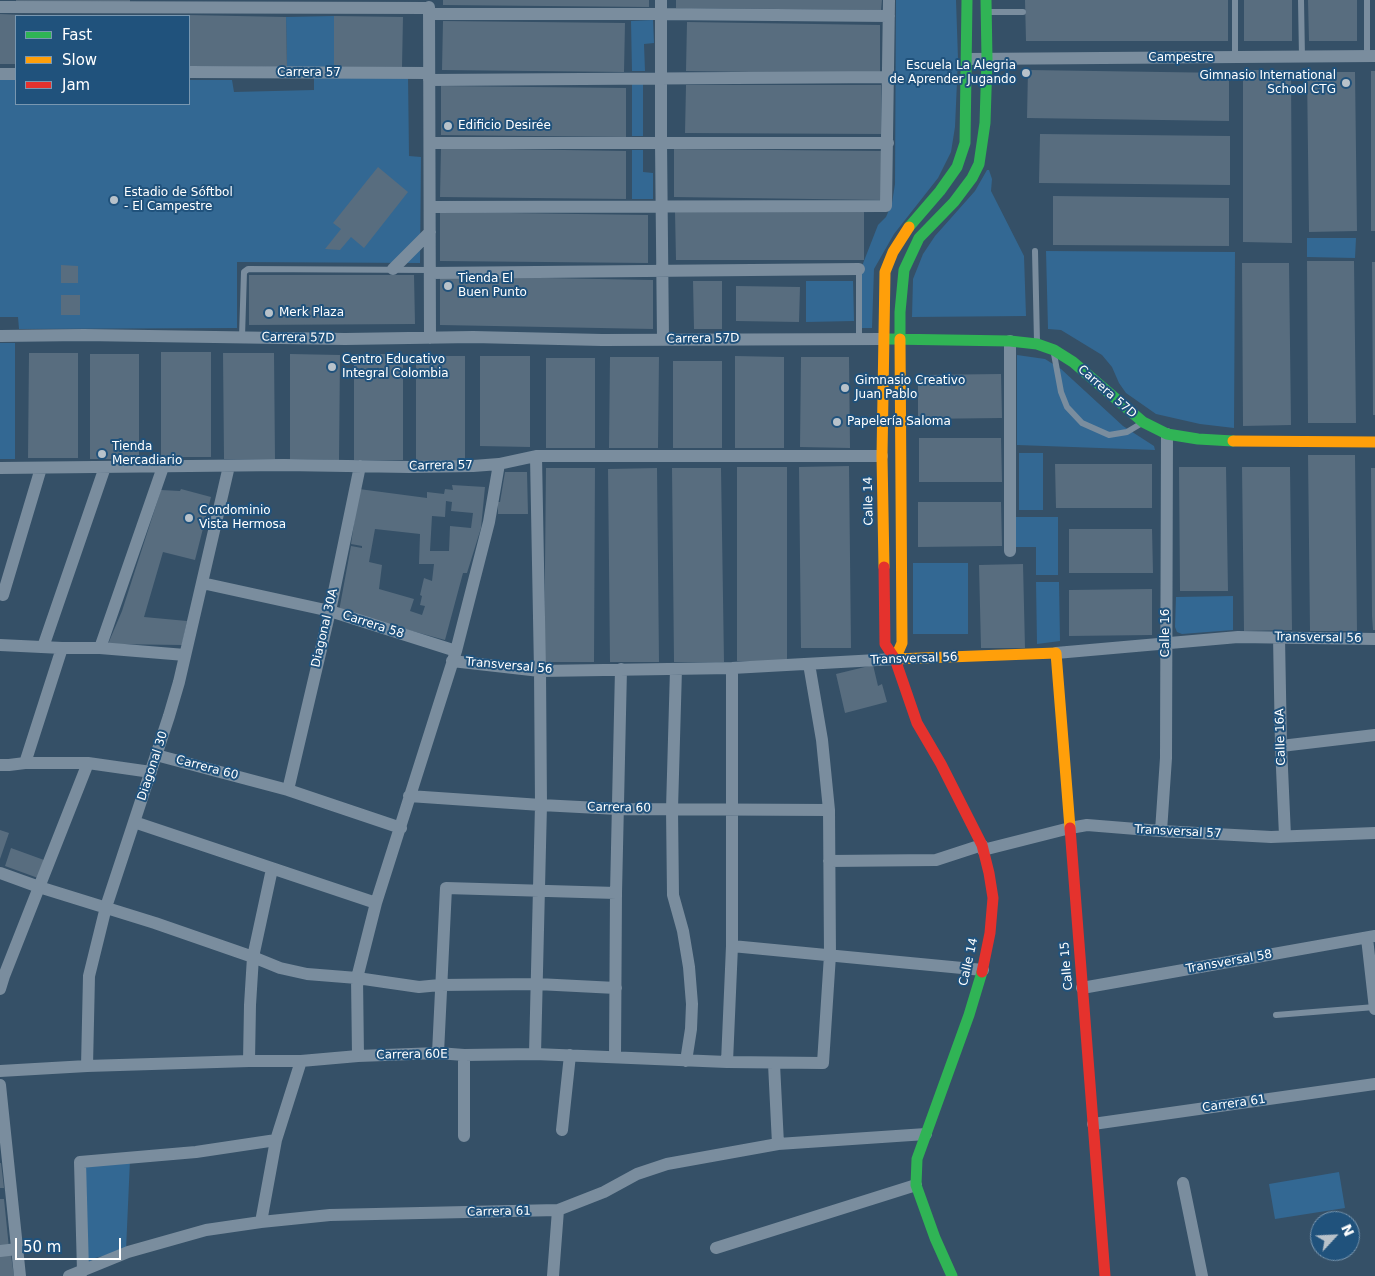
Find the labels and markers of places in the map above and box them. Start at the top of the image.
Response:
place label: Escuela La Alegria de Aprender Jugando [889,59,1016,87]
marker: Escuela La Alegria de Aprender Jugando [1020,67,1032,79]
place label: Gimnasio International School CTG [1199,69,1336,97]
marker: Gimnasio International School CTG [1340,77,1352,89]
place label: Edificio Desirée [458,119,551,133]
marker: Edificio Desirée [442,120,454,132]
place label: Estadio de Sóftbol - El Campestre [124,186,233,214]
marker: Estadio de Sóftbol - El Campestre [108,194,120,206]
place label: Tienda El Buen Punto [458,272,527,300]
marker: Tienda El Buen Punto [442,280,454,292]
place label: Merk Plaza [279,306,344,320]
marker: Merk Plaza [263,307,275,319]
place label: Centro Educativo Integral Colombia [342,353,449,381]
marker: Centro Educativo Integral Colombia [326,361,338,373]
place label: Gimnasio Creativo Juan Pablo [855,374,965,402]
marker: Gimnasio Creativo Juan Pablo [839,382,851,394]
place label: Papelería Saloma [847,415,951,429]
marker: Papelería Saloma [831,416,843,428]
place label: Tienda Mercadiario [112,440,182,468]
marker: Tienda Mercadiario [96,448,108,460]
place label: Condominio Vista Hermosa [199,504,286,532]
marker: Condominio Vista Hermosa [183,512,195,524]

